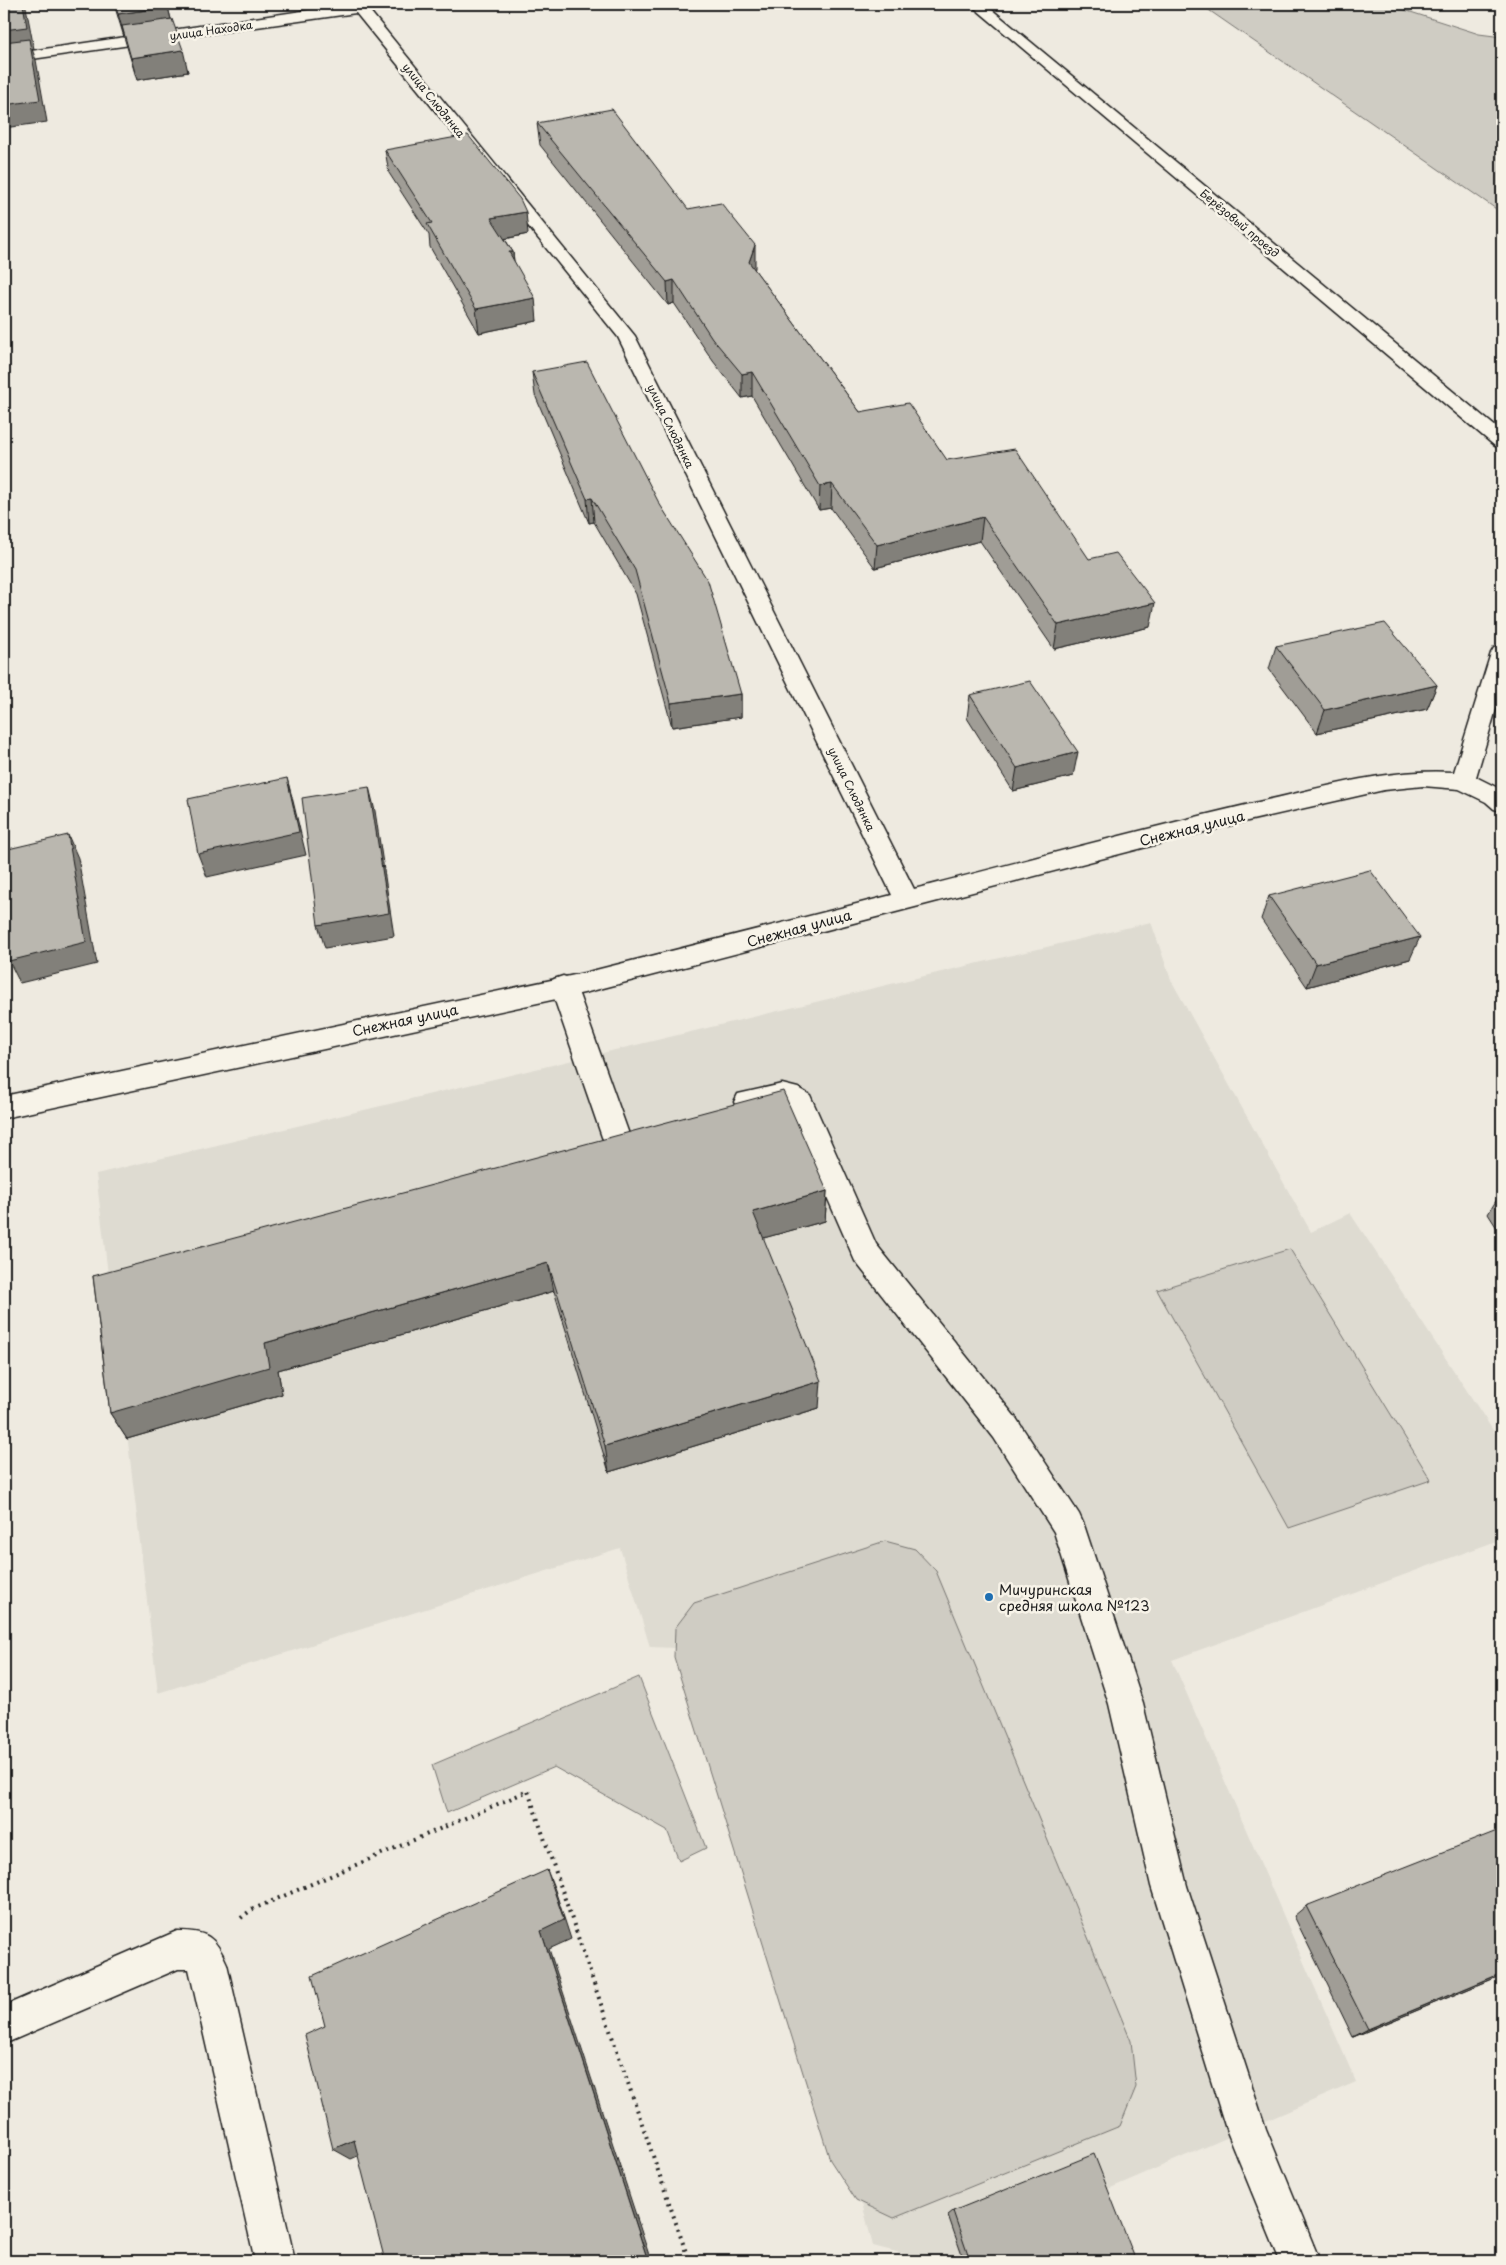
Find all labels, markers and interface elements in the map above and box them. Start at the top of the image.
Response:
street label: улица Находка [168,16,254,44]
street label: улица Слюдянка [399,59,470,141]
street label: Берёзовый проезд [1197,185,1283,261]
street label: улица Слюдянка [643,381,699,471]
street label: улица Слюдянка [824,744,880,834]
street label: Снежная улица [1137,805,1247,851]
street label: Снежная улица [744,904,854,952]
street label: Снежная улица [350,998,460,1041]
place label: Мичуринская средняя школа №123 [999,1579,1149,1616]
marker: Мичуринская средняя школа №123 [983,1591,995,1603]

